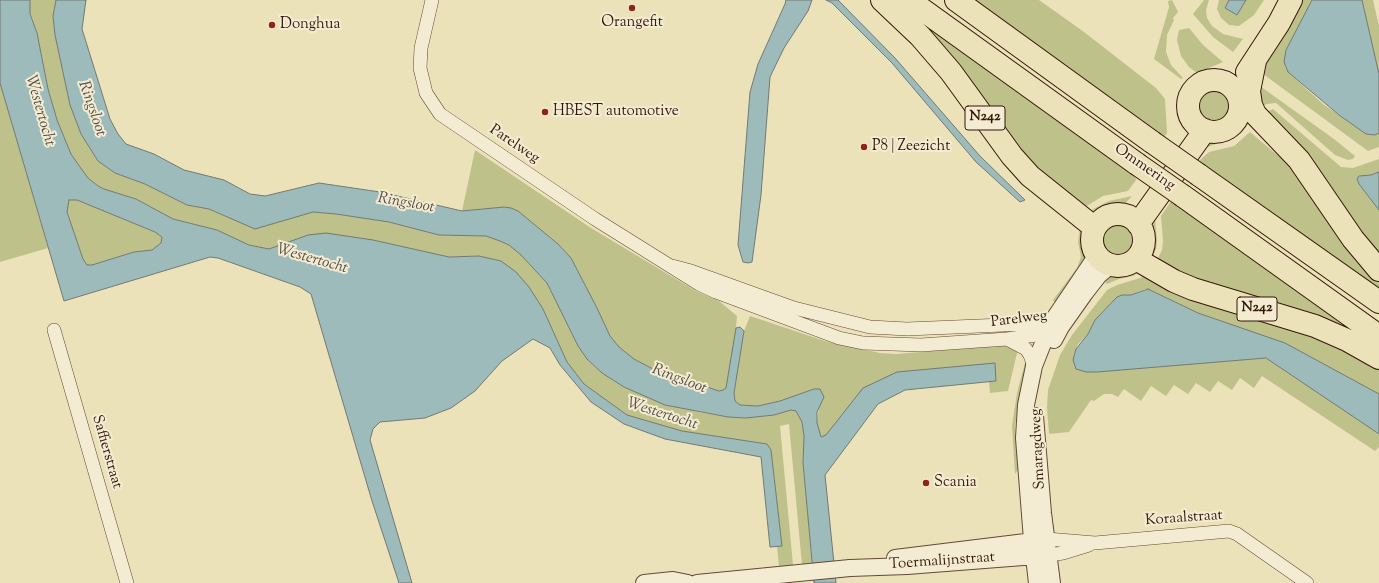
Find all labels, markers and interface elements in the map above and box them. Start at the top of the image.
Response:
marker: Orangefit [627,3,637,13]
place label: Orangefit [601,14,663,32]
place label: Donghua [280,16,340,34]
marker: Donghua [267,20,277,30]
water label: Westertocht [20,73,58,149]
water label: Ringsloot [73,79,109,139]
place label: HBEST automotive [553,103,679,121]
road number: N242 [965,106,1005,130]
marker: HBEST automotive [540,107,550,117]
street label: Parelweg [485,122,543,168]
place label: P8 | Zeezicht [872,138,950,156]
street label: Ommering [1110,140,1178,196]
marker: P8 | Zeezicht [859,142,869,152]
water label: Ringsloot [376,190,436,218]
water label: Westertocht [274,241,350,279]
road number: N242 [1237,297,1277,321]
street label: Parelweg [990,308,1048,332]
water label: Ringsloot [649,361,709,399]
water label: Westertocht [624,395,700,435]
street label: Smaragdweg [1028,408,1050,490]
street label: Saffierstraat [87,413,125,491]
place label: Scania [934,474,977,492]
marker: Scania [921,478,931,488]
street label: Koraalstraat [1145,507,1223,531]
street label: Toermalijnstraat [888,549,996,575]

